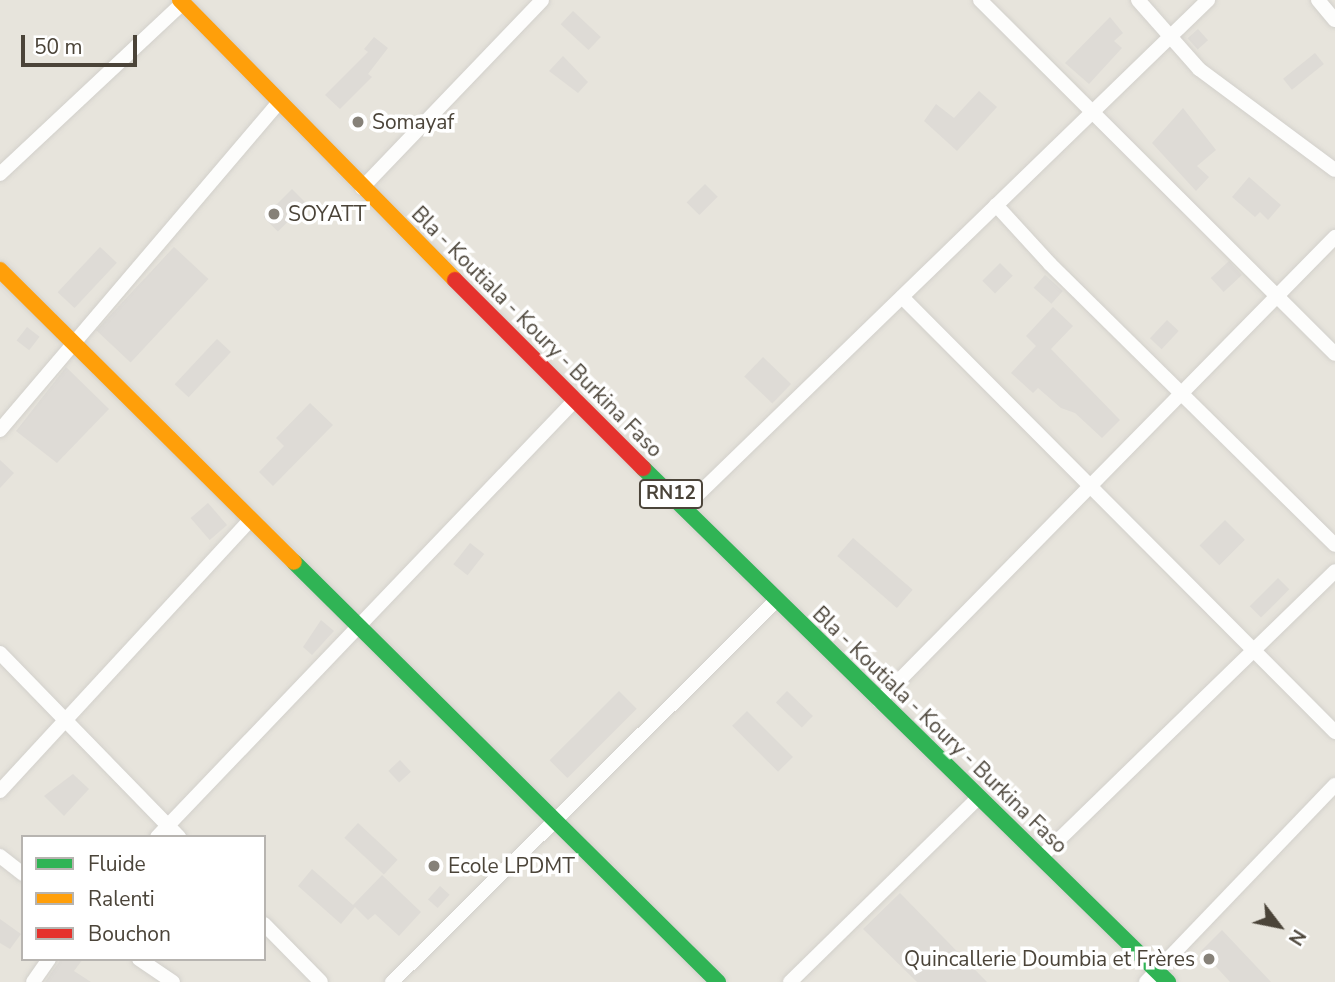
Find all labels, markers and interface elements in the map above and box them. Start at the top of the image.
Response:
scale bar [24,21,140,65]
text: 50 m [34,33,83,61]
place label: Somayaf [372,109,454,135]
marker: Somayaf [350,114,366,130]
place label: SOYATT [288,201,366,227]
street label: Bla - Koutiala - Koury - Burkina Faso [406,201,668,463]
marker: SOYATT [266,206,282,222]
road number: RN12 [638,478,704,509]
street label: Bla - Koutiala - Koury - Burkina Faso [807,601,1073,859]
legend [21,835,266,961]
text: Fluide [88,850,146,878]
place label: Ecole LPDMT [448,853,575,879]
marker: Ecole LPDMT [426,858,442,874]
text: Ralenti [88,885,155,913]
north arrow [1244,891,1314,961]
text: Bouchon [88,920,171,948]
text: N [1282,924,1312,950]
place label: Quincallerie Doumbia et Frères [904,946,1195,972]
marker: Quincallerie Doumbia et Frères [1201,951,1217,967]

